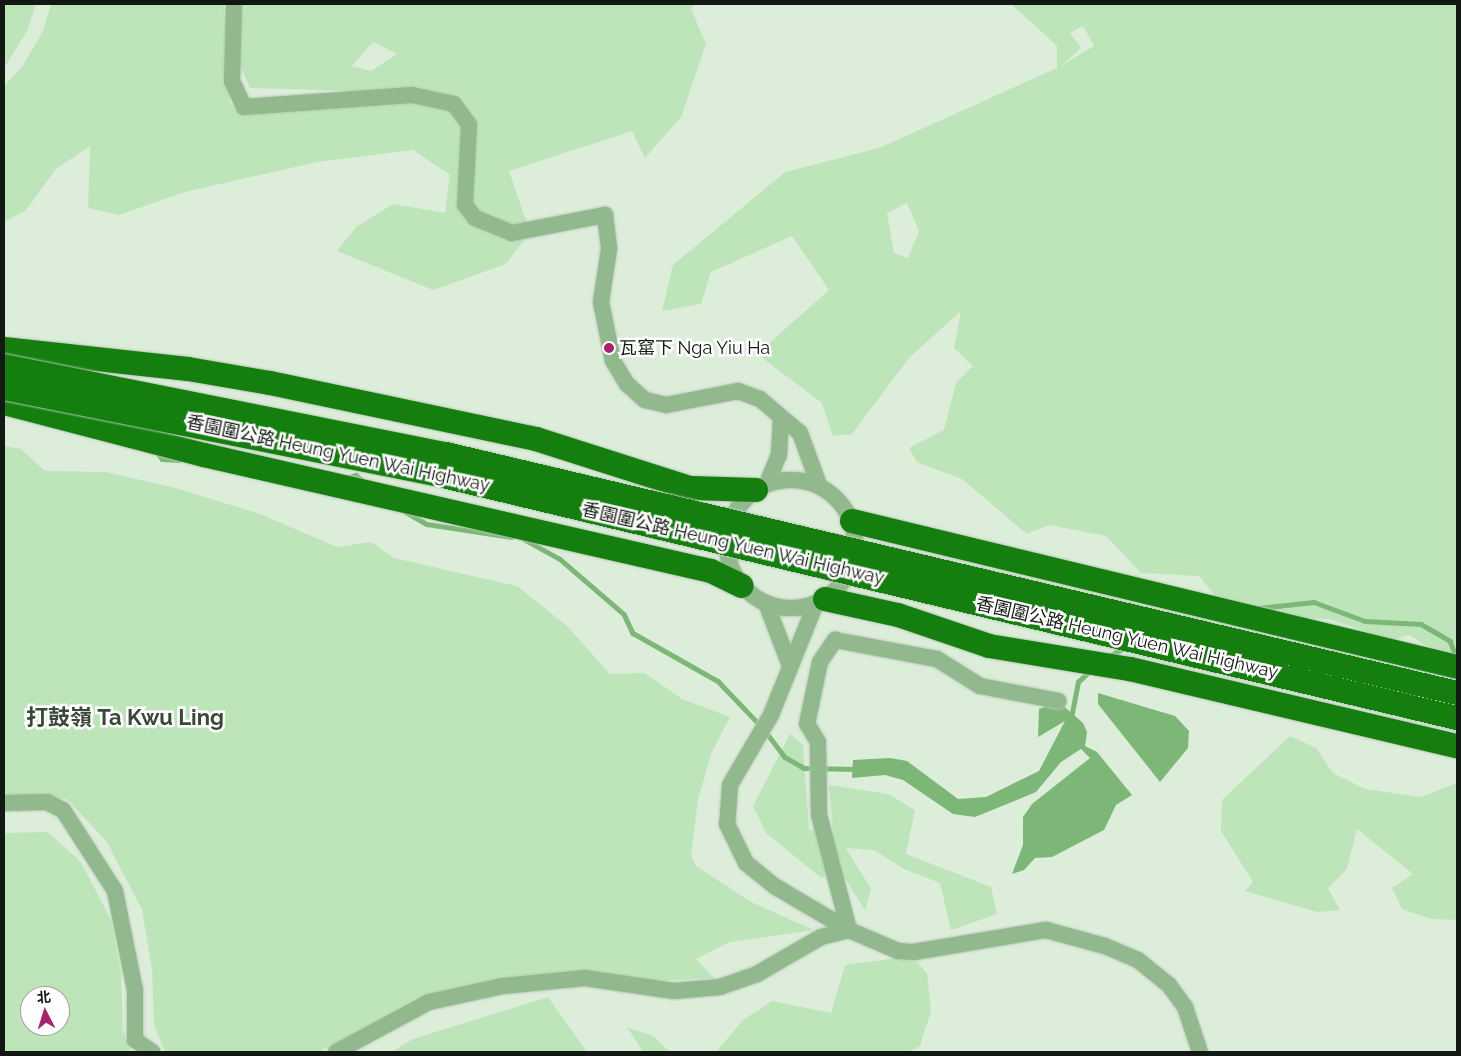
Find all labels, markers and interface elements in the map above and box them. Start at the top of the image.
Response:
place label: 瓦窰下 Nga Yiu Ha [619,337,771,359]
marker: 瓦窰下 Nga Yiu Ha [603,342,615,354]
street label: 香園圍公路 Heung Yuen Wai Highway [184,411,492,497]
street label: 香園圍公路 Heung Yuen Wai Highway [579,499,887,589]
street label: 香園圍公路 Heung Yuen Wai Highway [973,593,1281,683]
district label: 打鼓嶺 Ta Kwu Ling [26,705,224,731]
north arrow [20,986,70,1036]
text: 北 [36,988,51,1006]

